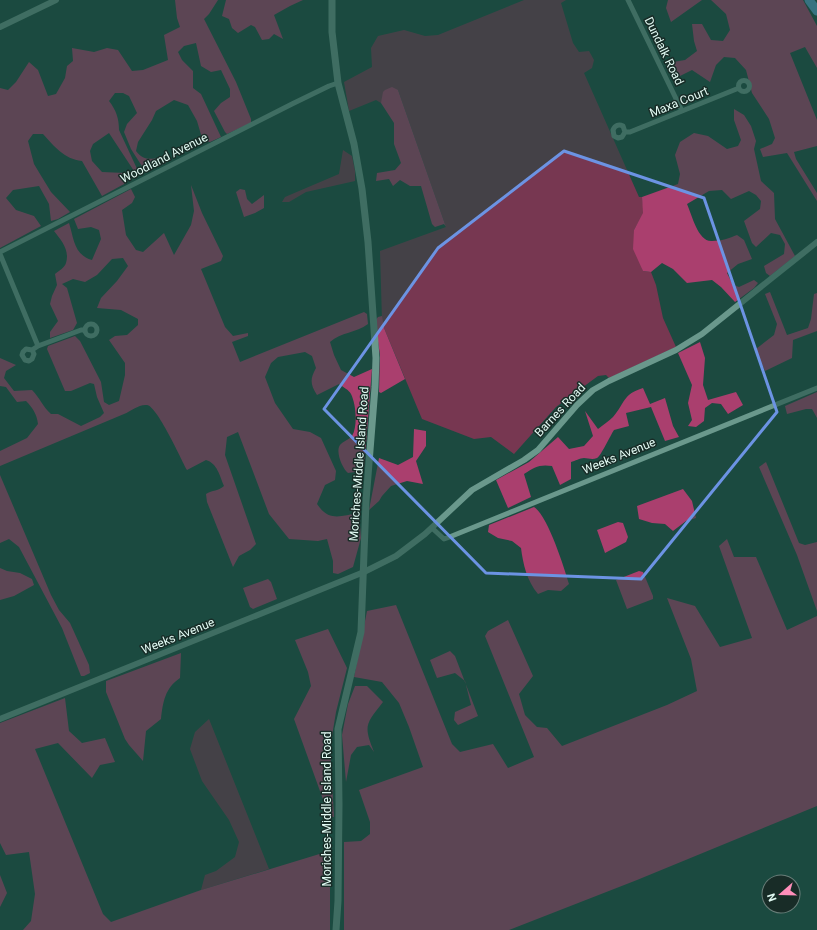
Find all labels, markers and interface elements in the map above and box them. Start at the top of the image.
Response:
street label: Dundalk Road [642,15,686,87]
street label: Maxa Court [648,84,710,120]
street label: Woodland Avenue [118,130,210,186]
street label: Barnes Road [532,380,588,440]
street label: Moriches-Middle Island Road [347,386,371,542]
street label: Weeks Avenue [580,435,658,477]
street label: Weeks Avenue [139,615,217,657]
street label: Moriches-Middle Island Road [320,731,334,887]
north arrow [761,874,801,914]
text: N [765,891,780,903]

